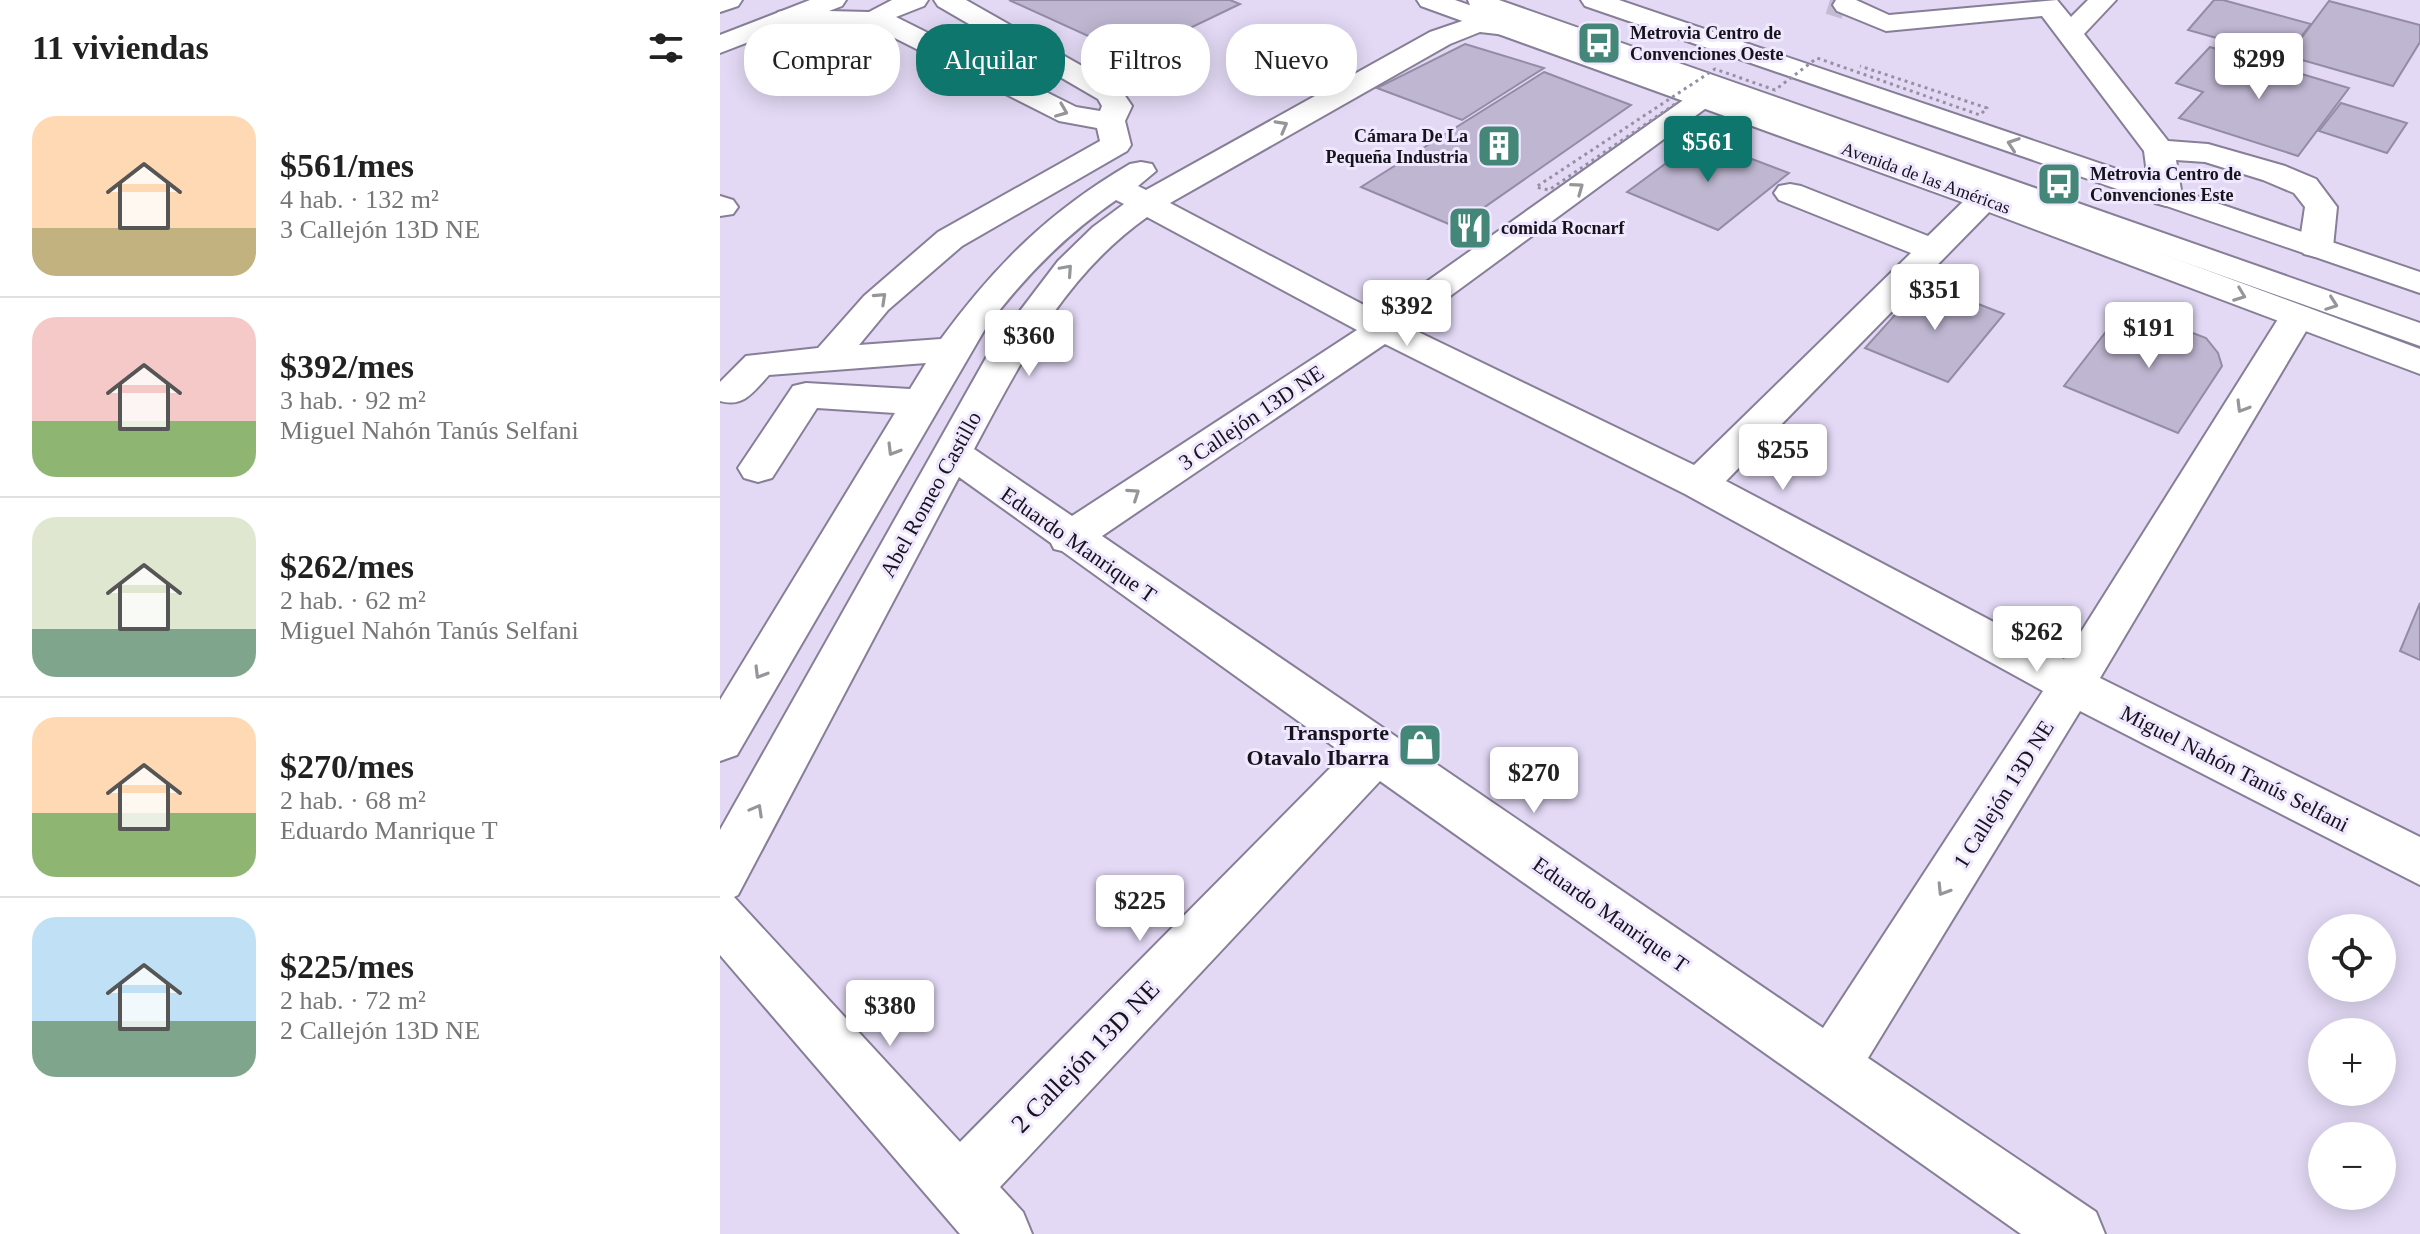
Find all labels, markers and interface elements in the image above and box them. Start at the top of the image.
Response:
bus stop icon: Metrovia Centro de Convenciones Oeste [1575,19,1623,67]
place label: Metrovia Centro de Convenciones Oeste [1630,23,1783,64]
chip: Comprar [744,24,900,96]
chip: Alquilar [916,24,1065,96]
chip: Filtros [1081,24,1210,96]
chip: Nuevo [1226,24,1357,96]
icon: filters [644,26,688,70]
text: 11 viviendas [32,29,209,66]
pin: $299 [2212,33,2306,101]
text: $299 [2233,44,2285,73]
one-way arrow [1055,101,1069,118]
pin: $561 [1661,116,1755,184]
one-way arrow [1274,121,1288,136]
building icon: Cámara De La Pequeña Industria [1475,122,1523,170]
place label: Cámara De La Pequeña Industria [1325,126,1468,167]
text: $561 [1682,127,1734,156]
one-way arrow [2006,137,2020,153]
street label: Avenida de las Américas [1839,138,2013,218]
text: $561/mes [280,147,414,184]
icon: home [96,148,192,244]
bus stop icon: Metrovia Centro de Convenciones Este [2035,160,2083,208]
place label: Metrovia Centro de Convenciones Este [2090,164,2241,205]
one-way arrow [1570,183,1584,197]
text: 4 hab. · 132 m² [280,185,439,214]
restaurant icon: comida Rocnarf [1446,204,1494,252]
text: 3 Callejón 13D NE [280,215,480,244]
place label: comida Rocnarf [1501,218,1625,238]
one-way arrow [1058,264,1072,279]
pin: $351 [1888,264,1982,332]
text: $351 [1909,275,1961,304]
pin: $392 [1360,280,1454,348]
one-way arrow [2232,285,2246,302]
text: $392 [1381,291,1433,320]
one-way arrow [872,294,887,308]
one-way arrow [2325,294,2339,311]
pin: $191 [2102,302,2196,370]
pin: $360 [982,310,1076,378]
text: $191 [2123,313,2175,342]
text: $360 [1003,321,1055,350]
text: $392/mes [280,348,414,385]
icon: home [96,349,192,445]
street label: 3 Callejón 13D NE [1174,360,1328,475]
text: 3 hab. · 92 m² [280,386,426,415]
one-way arrow [2236,398,2252,413]
street label: Abel Romeo Castillo [874,407,986,582]
text: Miguel Nahón Tanús Selfani [280,416,579,445]
pin: $255 [1736,424,1830,492]
text: $255 [1757,435,1809,464]
one-way arrow [887,441,903,456]
street label: Eduardo Manrique T [996,481,1162,608]
one-way arrow [1126,489,1140,504]
text: $262/mes [280,548,414,585]
icon: home [96,549,192,645]
text: 2 hab. · 62 m² [280,586,426,615]
pin: $262 [1990,606,2084,674]
text: Miguel Nahón Tanús Selfani [280,616,579,645]
text: $262 [2011,617,2063,646]
one-way arrow [754,664,770,679]
street label: Miguel Nahón Tanús Selfani [2116,700,2353,837]
street label: 1 Callejón 13D NE [1948,716,2059,873]
place label: Transporte Otavalo Ibarra [1247,720,1389,770]
shop icon: Transporte Otavalo Ibarra [1396,721,1444,769]
pin: $270 [1487,747,1581,815]
text: $270/mes [280,748,414,785]
icon: home [96,749,192,845]
text: $270 [1508,758,1560,787]
text: 2 hab. · 68 m² [280,786,426,815]
one-way arrow [748,804,763,819]
text: Eduardo Manrique T [280,816,498,845]
street label: Eduardo Manrique T [1528,851,1694,978]
pin: $225 [1093,875,1187,943]
one-way arrow [1937,881,1952,895]
text: $225 [1114,886,1166,915]
map controls [2308,914,2396,1210]
button: locate [2308,914,2396,1002]
text: $225/mes [280,948,414,985]
icon: home [96,949,192,1045]
street label: 2 Callejón 13D NE [1005,974,1165,1138]
pin: $380 [843,980,937,1048]
text: 2 hab. · 72 m² [280,986,426,1015]
text: $380 [864,991,916,1020]
text: 2 Callejón 13D NE [280,1016,480,1045]
button: + [2308,1018,2396,1106]
button: − [2308,1122,2396,1210]

